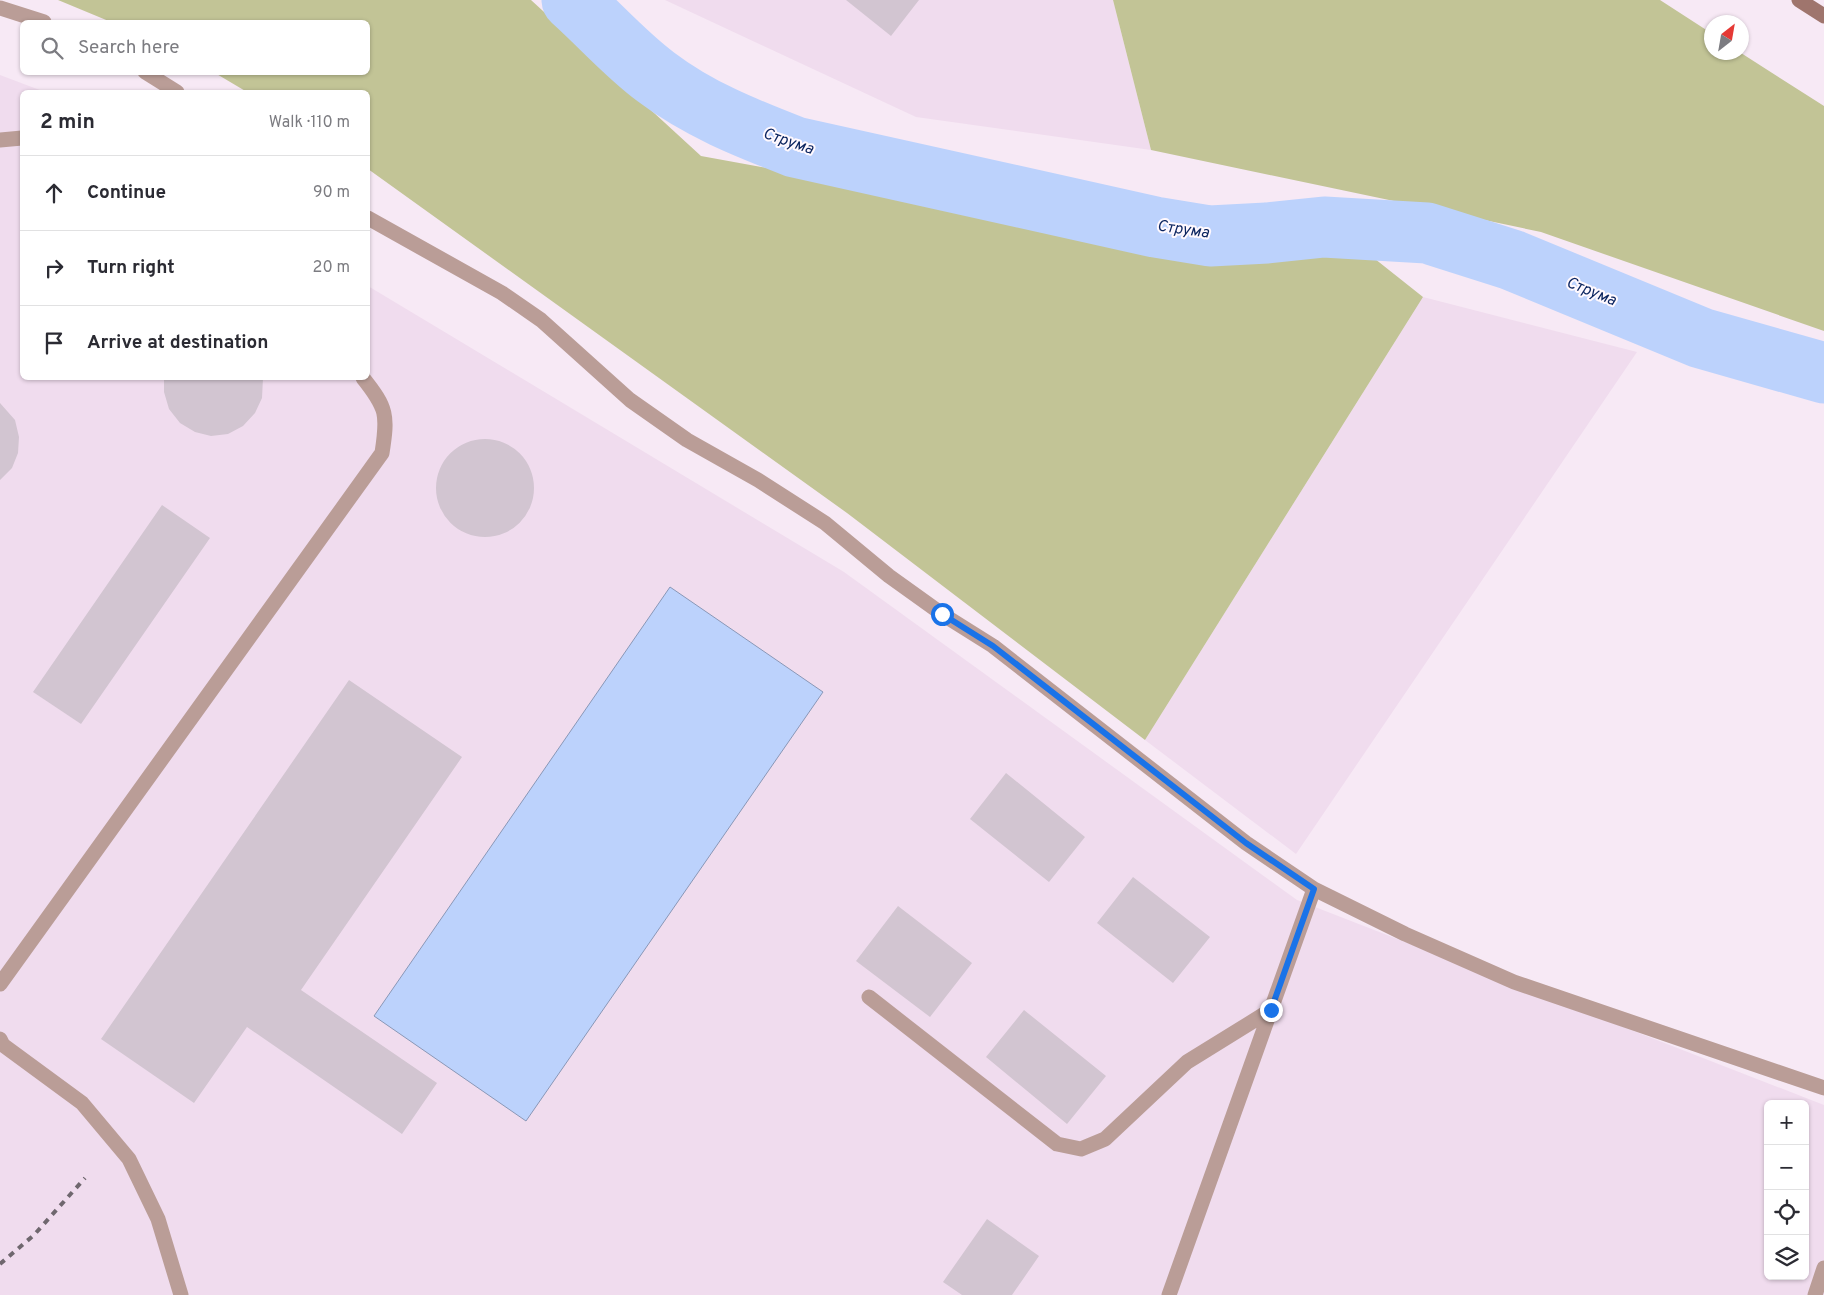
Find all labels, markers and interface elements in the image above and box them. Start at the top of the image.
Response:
north arrow [1704,15,1749,60]
search box [20,20,370,75]
icon: search [38,34,66,62]
text: Search here [78,36,180,60]
text: 2 min [40,109,95,136]
text: Walk · 110 m [269,113,350,133]
water label: Струма [760,124,817,160]
icon: ahead [40,179,68,207]
text: Continue [87,181,166,205]
text: 90 m [313,183,350,203]
water label: Струма [1156,216,1211,244]
icon: right [40,254,68,282]
text: Turn right [87,256,175,280]
text: 20 m [313,258,350,278]
water label: Струма [1563,273,1620,311]
icon: arrive [40,329,68,357]
text: Arrive at destination [87,331,268,355]
route start [931,603,954,626]
route end [1260,999,1283,1022]
map controls [1764,1100,1809,1280]
button: + [1764,1100,1809,1145]
button: − [1764,1145,1809,1190]
button: locate [1764,1190,1809,1235]
button: layers [1764,1235,1809,1280]

